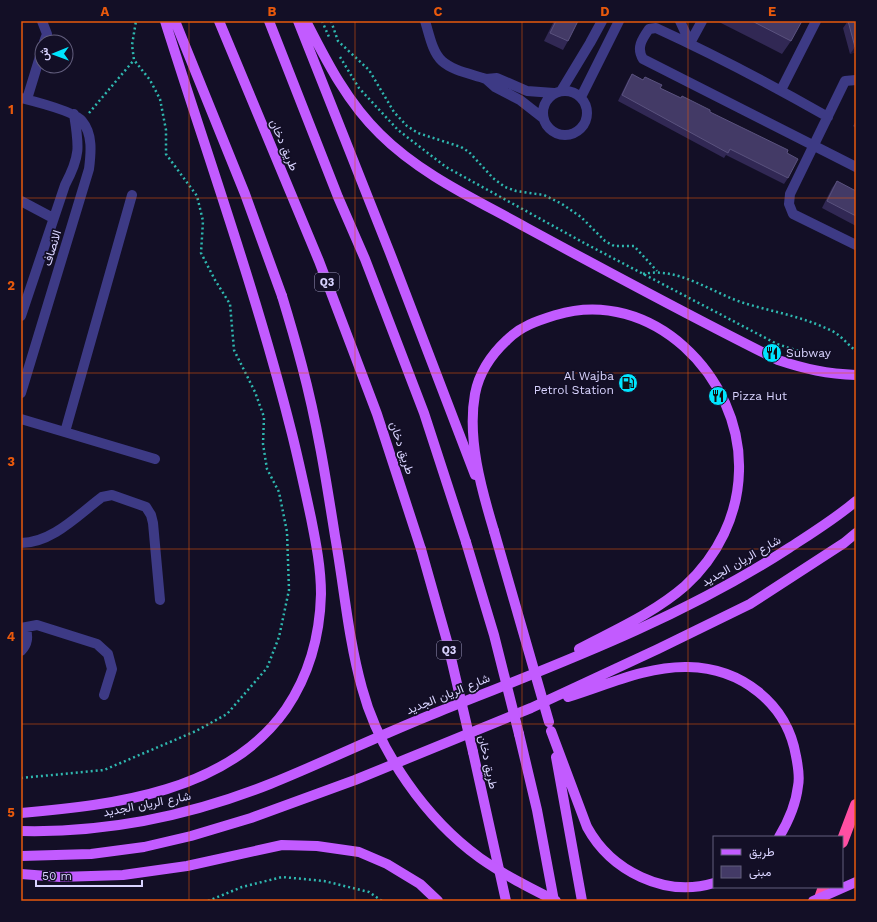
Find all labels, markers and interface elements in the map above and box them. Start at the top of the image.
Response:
text: A [101,4,110,19]
text: B [268,4,277,19]
text: C [434,4,443,19]
text: D [600,4,610,19]
text: E [768,4,776,19]
north arrow [34,34,74,74]
text: ش [38,47,51,61]
text: 1 [8,102,14,117]
street label: طريق دخان [266,117,301,173]
street label: الانصاف [40,228,64,268]
road number: Q3 [315,273,339,291]
text: 2 [7,278,15,293]
restaurant icon: Subway [761,342,783,364]
place label: Subway [786,346,832,360]
place label: Al Wajba Petrol Station [534,369,614,397]
fuel station icon: Al Wajba Petrol Station [617,372,639,394]
restaurant icon: Pizza Hut [707,385,729,407]
place label: Pizza Hut [732,389,787,403]
street label: طريق دخان [386,420,417,477]
text: 3 [7,454,15,469]
street label: شارع الريان الجديد [699,533,784,591]
text: 4 [7,629,16,644]
road number: Q3 [437,641,461,659]
street label: شارع الريان الجديد [404,671,493,719]
street label: طريق دخان [475,734,501,791]
street label: شارع الريان الجديد [102,789,192,821]
text: 5 [7,805,15,820]
legend [713,836,843,888]
text: طريق [749,845,775,860]
scale bar [36,862,142,888]
text: مبنى [749,865,771,880]
text: 50 m [42,869,72,883]

